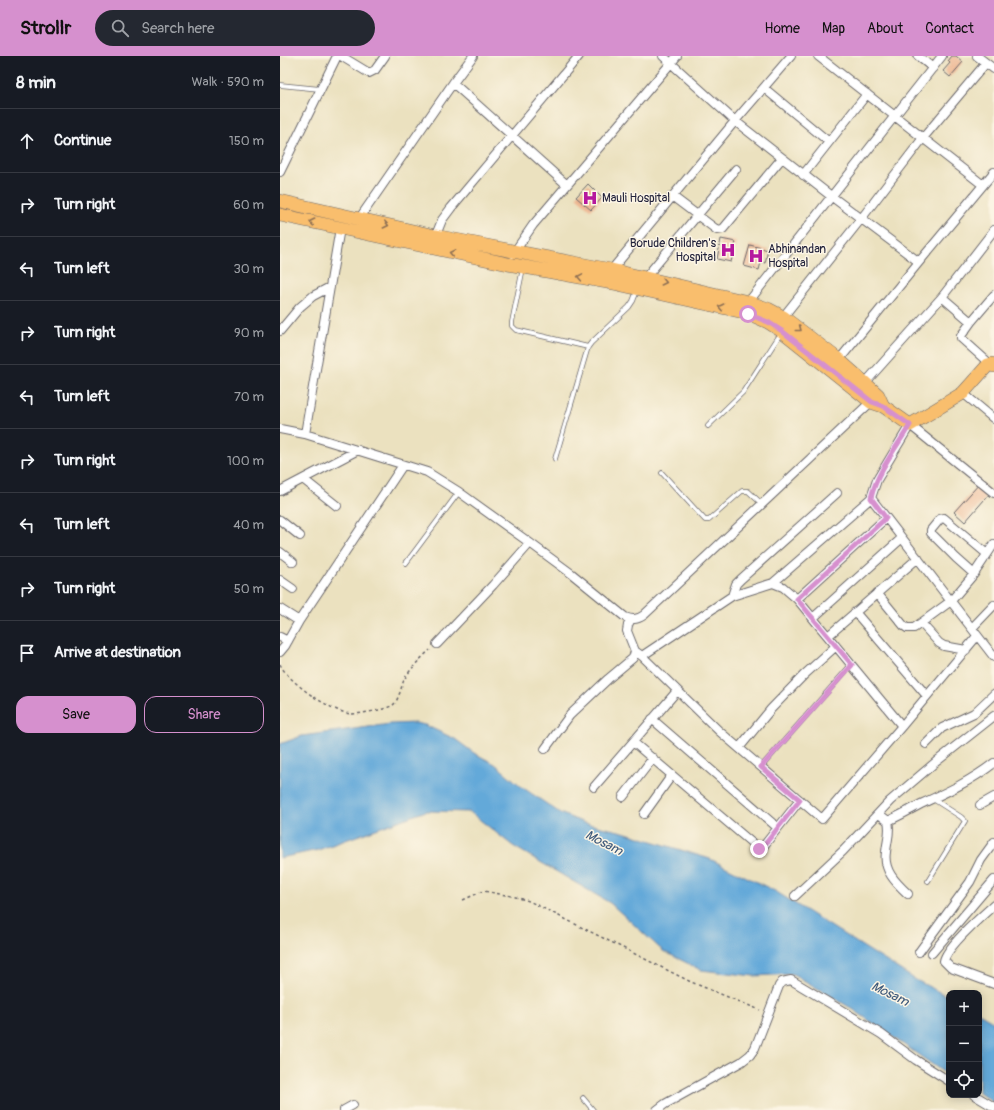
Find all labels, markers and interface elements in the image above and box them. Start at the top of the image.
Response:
search box [95,10,375,46]
text: Strollr [20,16,71,40]
icon: search [109,17,131,39]
text: Search here [141,19,214,38]
text: Home [765,20,800,37]
text: Map [822,20,845,37]
text: About [867,20,903,37]
text: Contact [925,20,974,37]
text: 8 min [16,72,56,93]
text: Walk · 590 m [192,74,264,90]
icon: ahead [16,130,38,152]
text: Continue [54,131,112,150]
text: 150 m [229,133,264,149]
hospital icon: Mauli Hospital [581,189,599,207]
place label: Mauli Hospital [602,191,670,206]
icon: right [16,194,38,216]
text: Turn right [54,195,115,214]
text: 60 m [233,197,264,213]
one-way arrow [309,219,315,227]
one-way arrow [383,220,389,228]
place label: Borude Children's Hospital [630,236,717,265]
hospital icon: Borude Children's Hospital [719,241,737,259]
place label: Abhinandan Hospital [768,242,826,271]
hospital icon: Abhinandan Hospital [747,247,765,265]
one-way arrow [449,249,456,257]
icon: left [16,258,38,280]
text: Turn left [54,259,110,278]
text: 30 m [234,261,264,277]
one-way arrow [577,274,583,282]
one-way arrow [661,278,668,286]
one-way arrow [718,304,724,312]
route start [739,305,757,323]
icon: right [16,322,38,344]
text: Turn right [54,323,115,342]
text: 90 m [234,325,264,341]
one-way arrow [794,325,801,332]
icon: left [16,386,38,408]
text: Turn left [54,387,110,406]
text: 70 m [234,389,264,405]
icon: right [16,450,38,472]
text: Turn right [54,451,115,470]
text: 100 m [227,453,264,469]
icon: left [16,514,38,536]
text: Turn left [54,515,110,534]
text: 40 m [233,517,264,533]
icon: right [16,578,38,600]
text: Turn right [54,579,115,598]
text: 50 m [234,581,264,597]
icon: arrive [16,642,38,664]
text: Arrive at destination [54,643,181,662]
button: Save [16,696,136,733]
button: Share [144,696,264,733]
water label: Mosam [583,827,627,860]
route end [750,840,768,858]
water label: Mosam [869,978,913,1011]
map controls [946,990,982,1098]
button: + [946,990,982,1026]
button: − [946,1026,982,1062]
button: locate [946,1062,982,1098]

